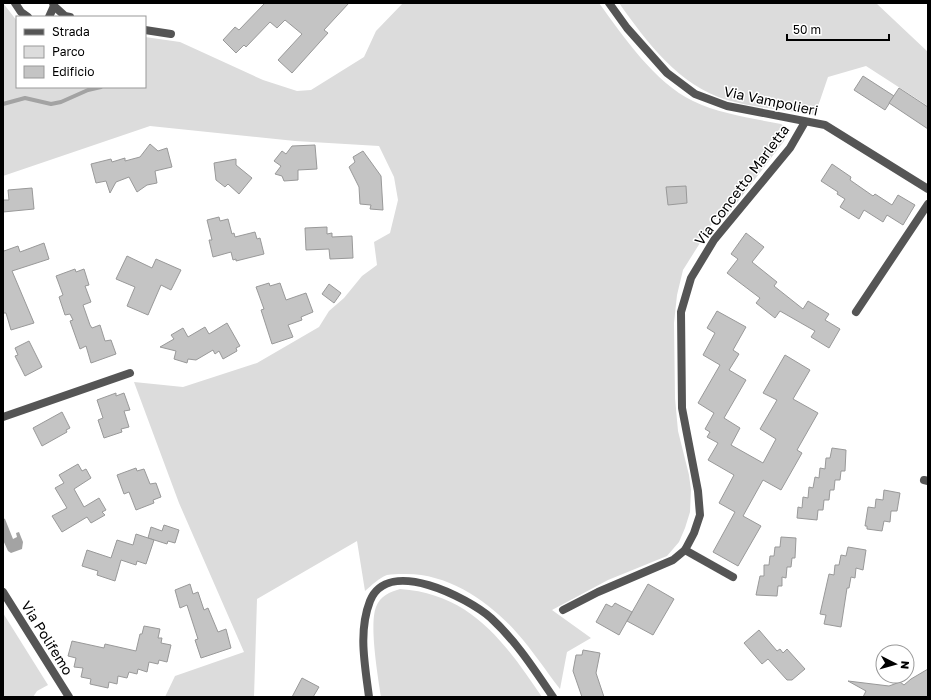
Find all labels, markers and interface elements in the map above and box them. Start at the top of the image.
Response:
legend [16,16,146,88]
scale bar [787,16,889,42]
text: 50 m [793,22,821,37]
text: Strada [52,24,90,39]
text: Parco [52,44,85,59]
text: Edificio [52,64,94,79]
street label: Via Vampolieri [722,82,820,119]
street label: Via Concetto Marletta [691,121,793,248]
street label: Via Polifemo [18,598,77,678]
north arrow [875,644,915,684]
text: N [899,660,912,670]

